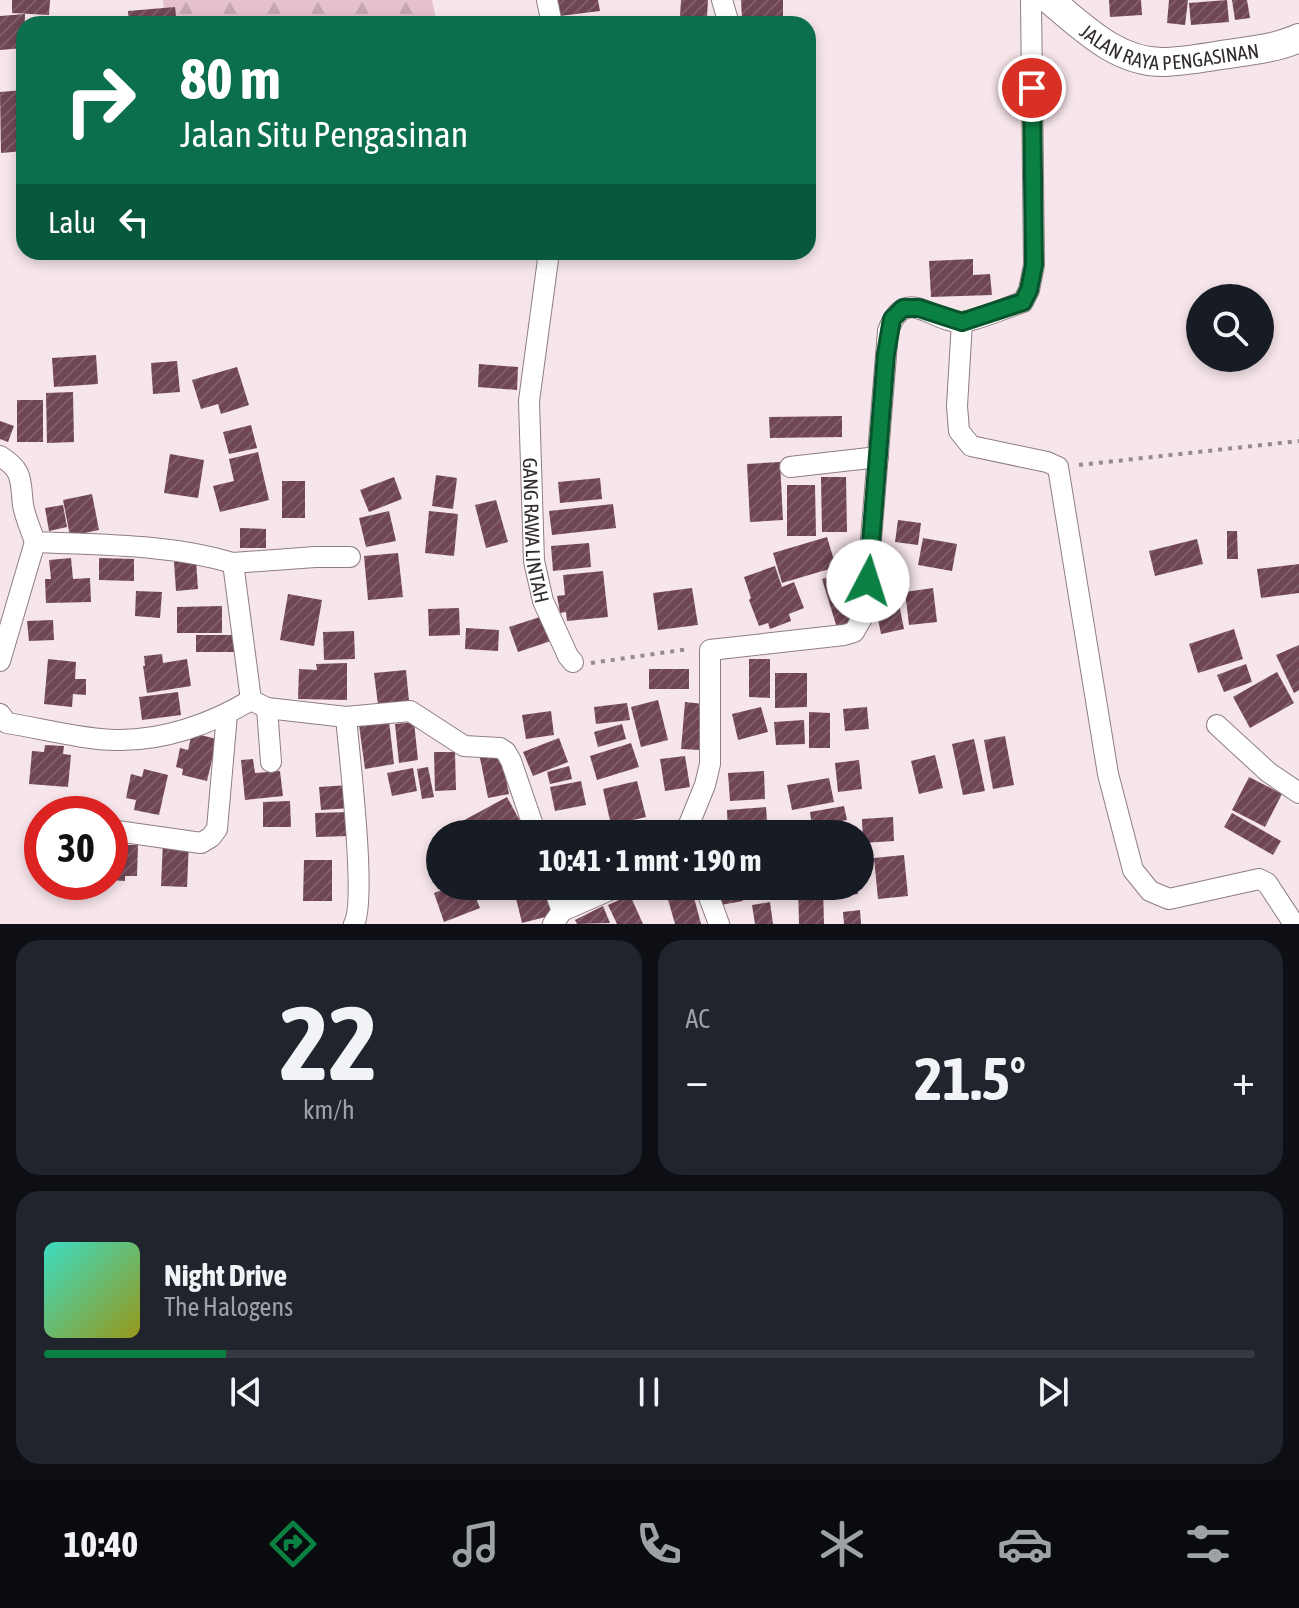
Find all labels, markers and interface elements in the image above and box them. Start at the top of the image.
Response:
street label: JALAN RAYA PENGASINAN [1076,19,1260,74]
text: 80 m [180,47,281,111]
icon: right [48,48,152,152]
pin [998,54,1066,122]
icon: arrive [1010,66,1054,110]
text: Jalan Situ Pengasinan [180,113,468,155]
icon: left [112,200,156,244]
text: Lalu [48,205,96,239]
map controls [1186,284,1274,372]
button: search [1186,284,1274,372]
street label: GANG RAWA LINTAH [519,457,555,605]
position arrow [826,539,910,623]
speed limit sign: 30 [24,796,128,900]
text: 10:41 · 1 mnt · 190 m [539,843,761,877]
text: 22 [280,983,378,1102]
text: AC [686,1004,710,1034]
text: 21.5° [914,1044,1026,1113]
text: − [686,1054,708,1104]
text: + [1232,1054,1255,1104]
text: km/h [303,1095,355,1125]
text: Night Drive [164,1258,287,1292]
text: The Halogens [164,1292,293,1322]
icon: previous [224,1370,268,1414]
icon: pause [627,1370,671,1414]
icon: next [1031,1370,1075,1414]
icon: directions [265,1516,321,1572]
icon: music [448,1516,504,1572]
icon: phone [631,1516,687,1572]
icon: climate [814,1516,870,1572]
icon: car [997,1516,1053,1572]
icon: filters [1180,1516,1236,1572]
text: 10:40 [63,1523,138,1565]

